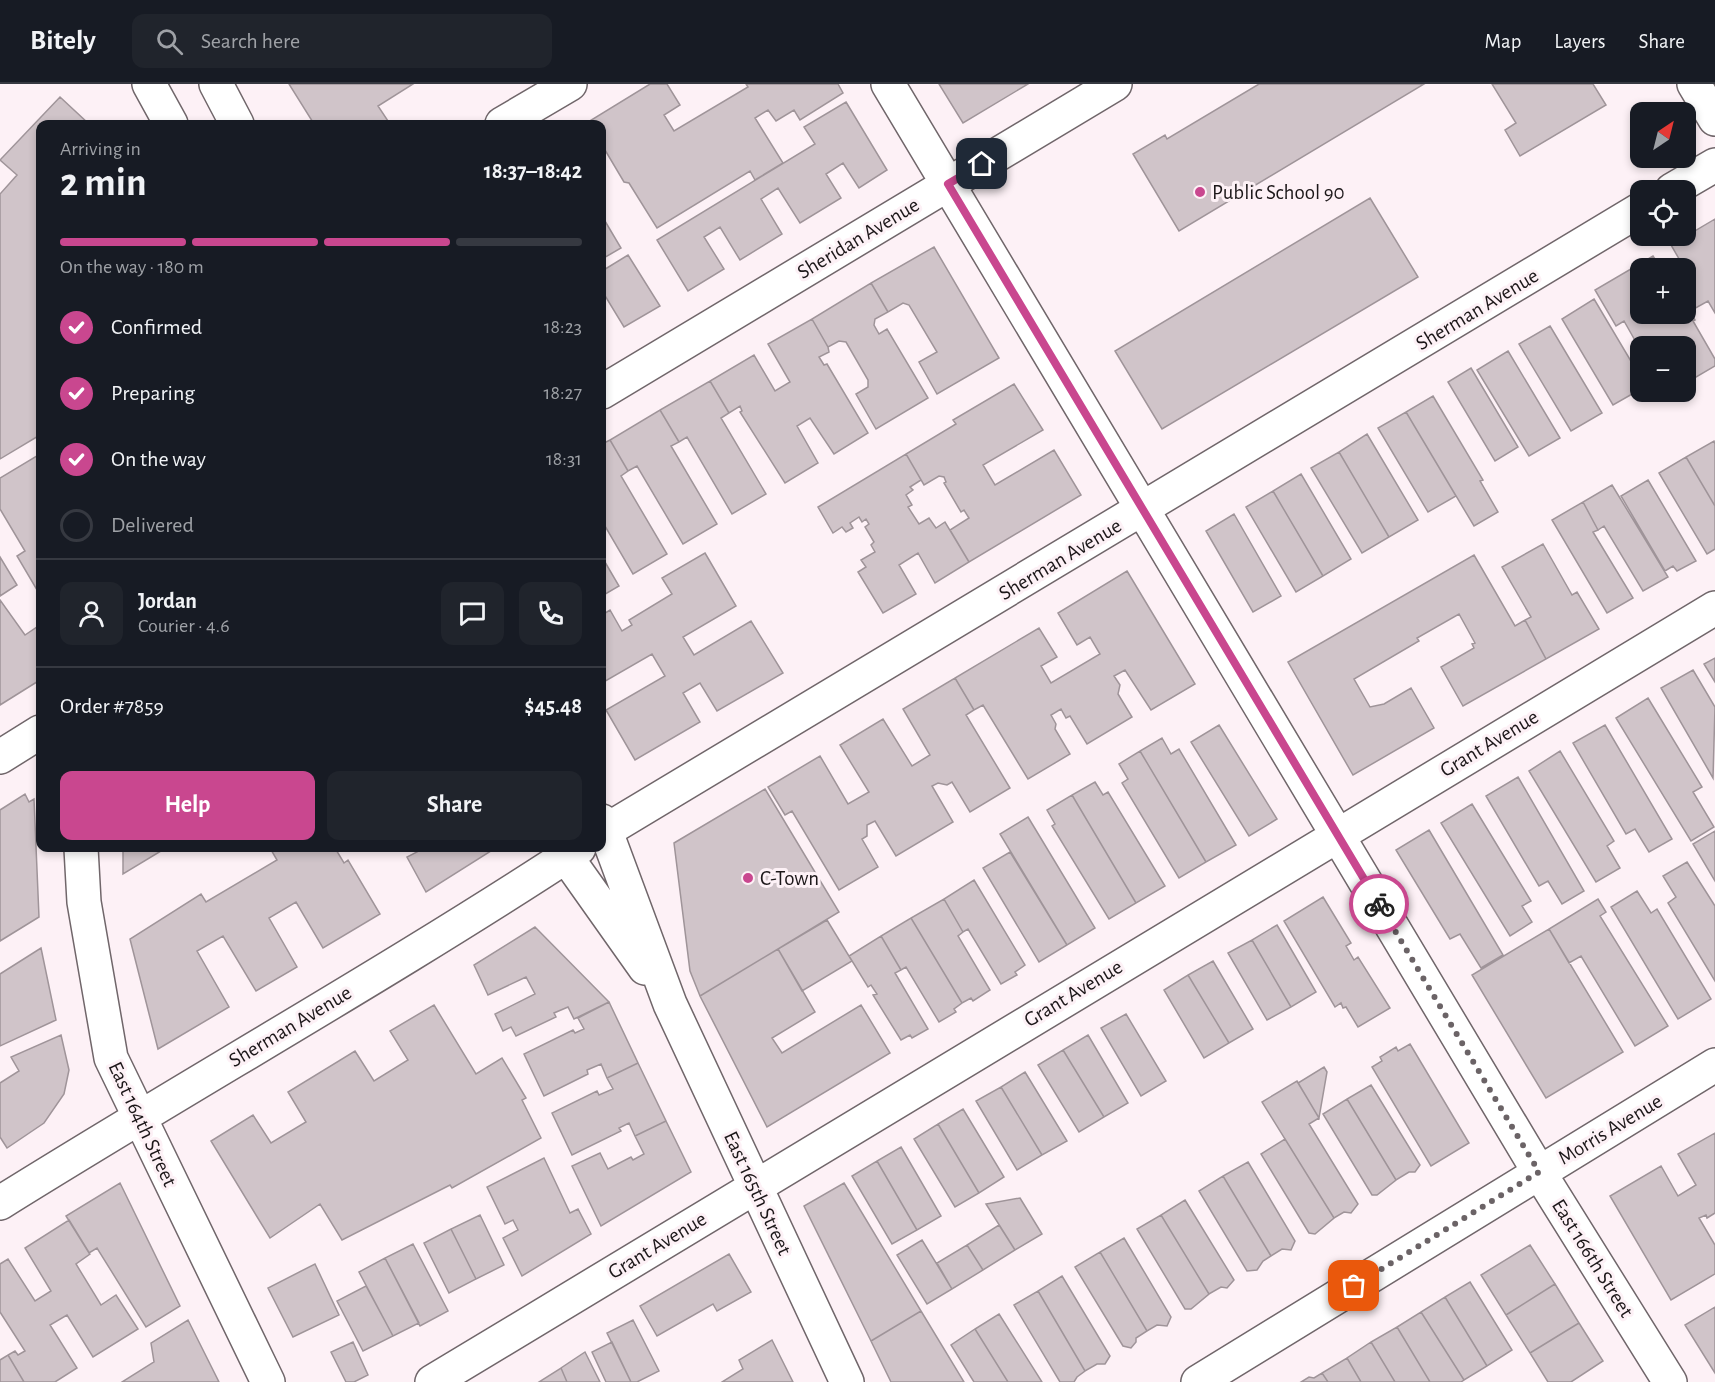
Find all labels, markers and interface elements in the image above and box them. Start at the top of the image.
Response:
search box [132,14,552,68]
icon: search [153,25,186,58]
text: Bitely [30,27,96,55]
text: Search here [201,30,300,52]
text: Map [1485,31,1521,52]
text: Layers [1554,31,1605,52]
text: Share [1638,31,1685,52]
north arrow [1630,102,1696,168]
map controls [1630,102,1696,402]
pin [956,138,1007,189]
text: Arriving in [60,139,141,159]
icon: home [965,147,998,180]
text: 18:37–18:42 [484,160,582,182]
text: 2 min [60,164,147,203]
button: locate [1630,180,1696,246]
place label: Public School 90 [1212,182,1345,203]
marker: Public School 90 [1193,185,1207,199]
street label: Sheridan Avenue [794,194,923,283]
text: On the way · 180 m [60,257,204,277]
button: + [1630,258,1696,324]
street label: Sherman Avenue [1412,265,1542,354]
icon: check [60,311,93,344]
text: Confirmed [111,316,202,338]
text: 18:23 [544,317,582,337]
button: − [1630,336,1696,402]
icon: check [60,377,93,410]
text: Preparing [111,382,195,404]
text: 18:27 [544,383,582,403]
icon: check [60,443,93,476]
text: On the way [111,448,206,470]
text: 18:31 [546,449,582,469]
text: Delivered [111,514,194,536]
street label: Sherman Avenue [995,515,1125,604]
button: person [60,582,123,645]
button: chat [441,582,504,645]
button: phone [519,582,582,645]
text: Jordan [138,590,197,612]
text: Courier · 4.6 [138,616,230,636]
text: Order #7859 [60,695,164,717]
text: $45.48 [525,695,582,717]
street label: Grant Avenue [1437,706,1542,781]
button: Help [60,771,315,840]
button: Share [327,771,582,840]
place label: C-Town [760,868,819,889]
marker: C-Town [741,871,755,885]
courier [1349,874,1409,934]
icon: bike [1363,888,1396,921]
street label: Grant Avenue [1021,956,1126,1031]
street label: Sherman Avenue [225,982,355,1071]
street label: East 164th Street [104,1059,181,1190]
street label: Morris Avenue [1555,1090,1666,1169]
street label: East 165th Street [720,1128,795,1259]
street label: East 166th Street [1548,1196,1637,1321]
street label: Grant Avenue [605,1208,710,1283]
pin [1328,1260,1379,1311]
icon: bag [1337,1269,1370,1302]

